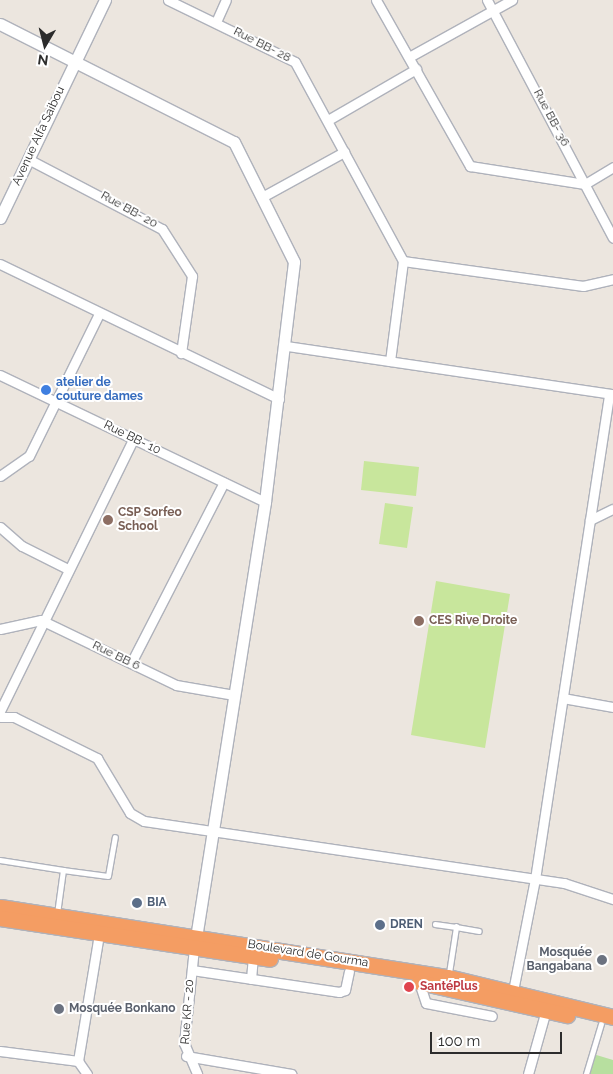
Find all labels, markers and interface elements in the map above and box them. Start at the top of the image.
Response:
north arrow [20,20,70,70]
street label: Rue BB- 28 [231,24,293,66]
text: N [37,51,49,69]
street label: Avenue Alfa Saibou [10,84,68,188]
street label: Rue BB- 36 [530,87,572,149]
street label: Rue BB- 20 [98,189,160,231]
place label: atelier de couture dames [56,376,143,404]
marker: atelier de couture dames [40,384,52,396]
street label: Rue BB- 10 [101,418,163,458]
place label: CSP Sorfeo School [118,506,182,534]
marker: CSP Sorfeo School [102,514,114,526]
place label: CES Rive Droite [429,614,517,628]
marker: CES Rive Droite [413,615,425,627]
street label: Rue BB 6 [90,638,142,674]
place label: BIA [147,896,167,910]
marker: BIA [131,897,143,909]
place label: DREN [390,918,423,932]
marker: DREN [374,919,386,931]
street label: Boulevard de Gourma [247,937,369,971]
place label: Mosquée Bangabana [527,946,592,974]
marker: Mosquée Bangabana [596,954,608,966]
street label: Rue KR - 20 [179,979,197,1045]
marker: SantéPlus [402,980,416,994]
place label: SantéPlus [420,980,478,994]
place label: Mosquée Bonkano [69,1002,175,1016]
marker: Mosquée Bonkano [53,1003,65,1015]
scale bar [433,1022,566,1054]
text: 100 m [438,1032,480,1050]

